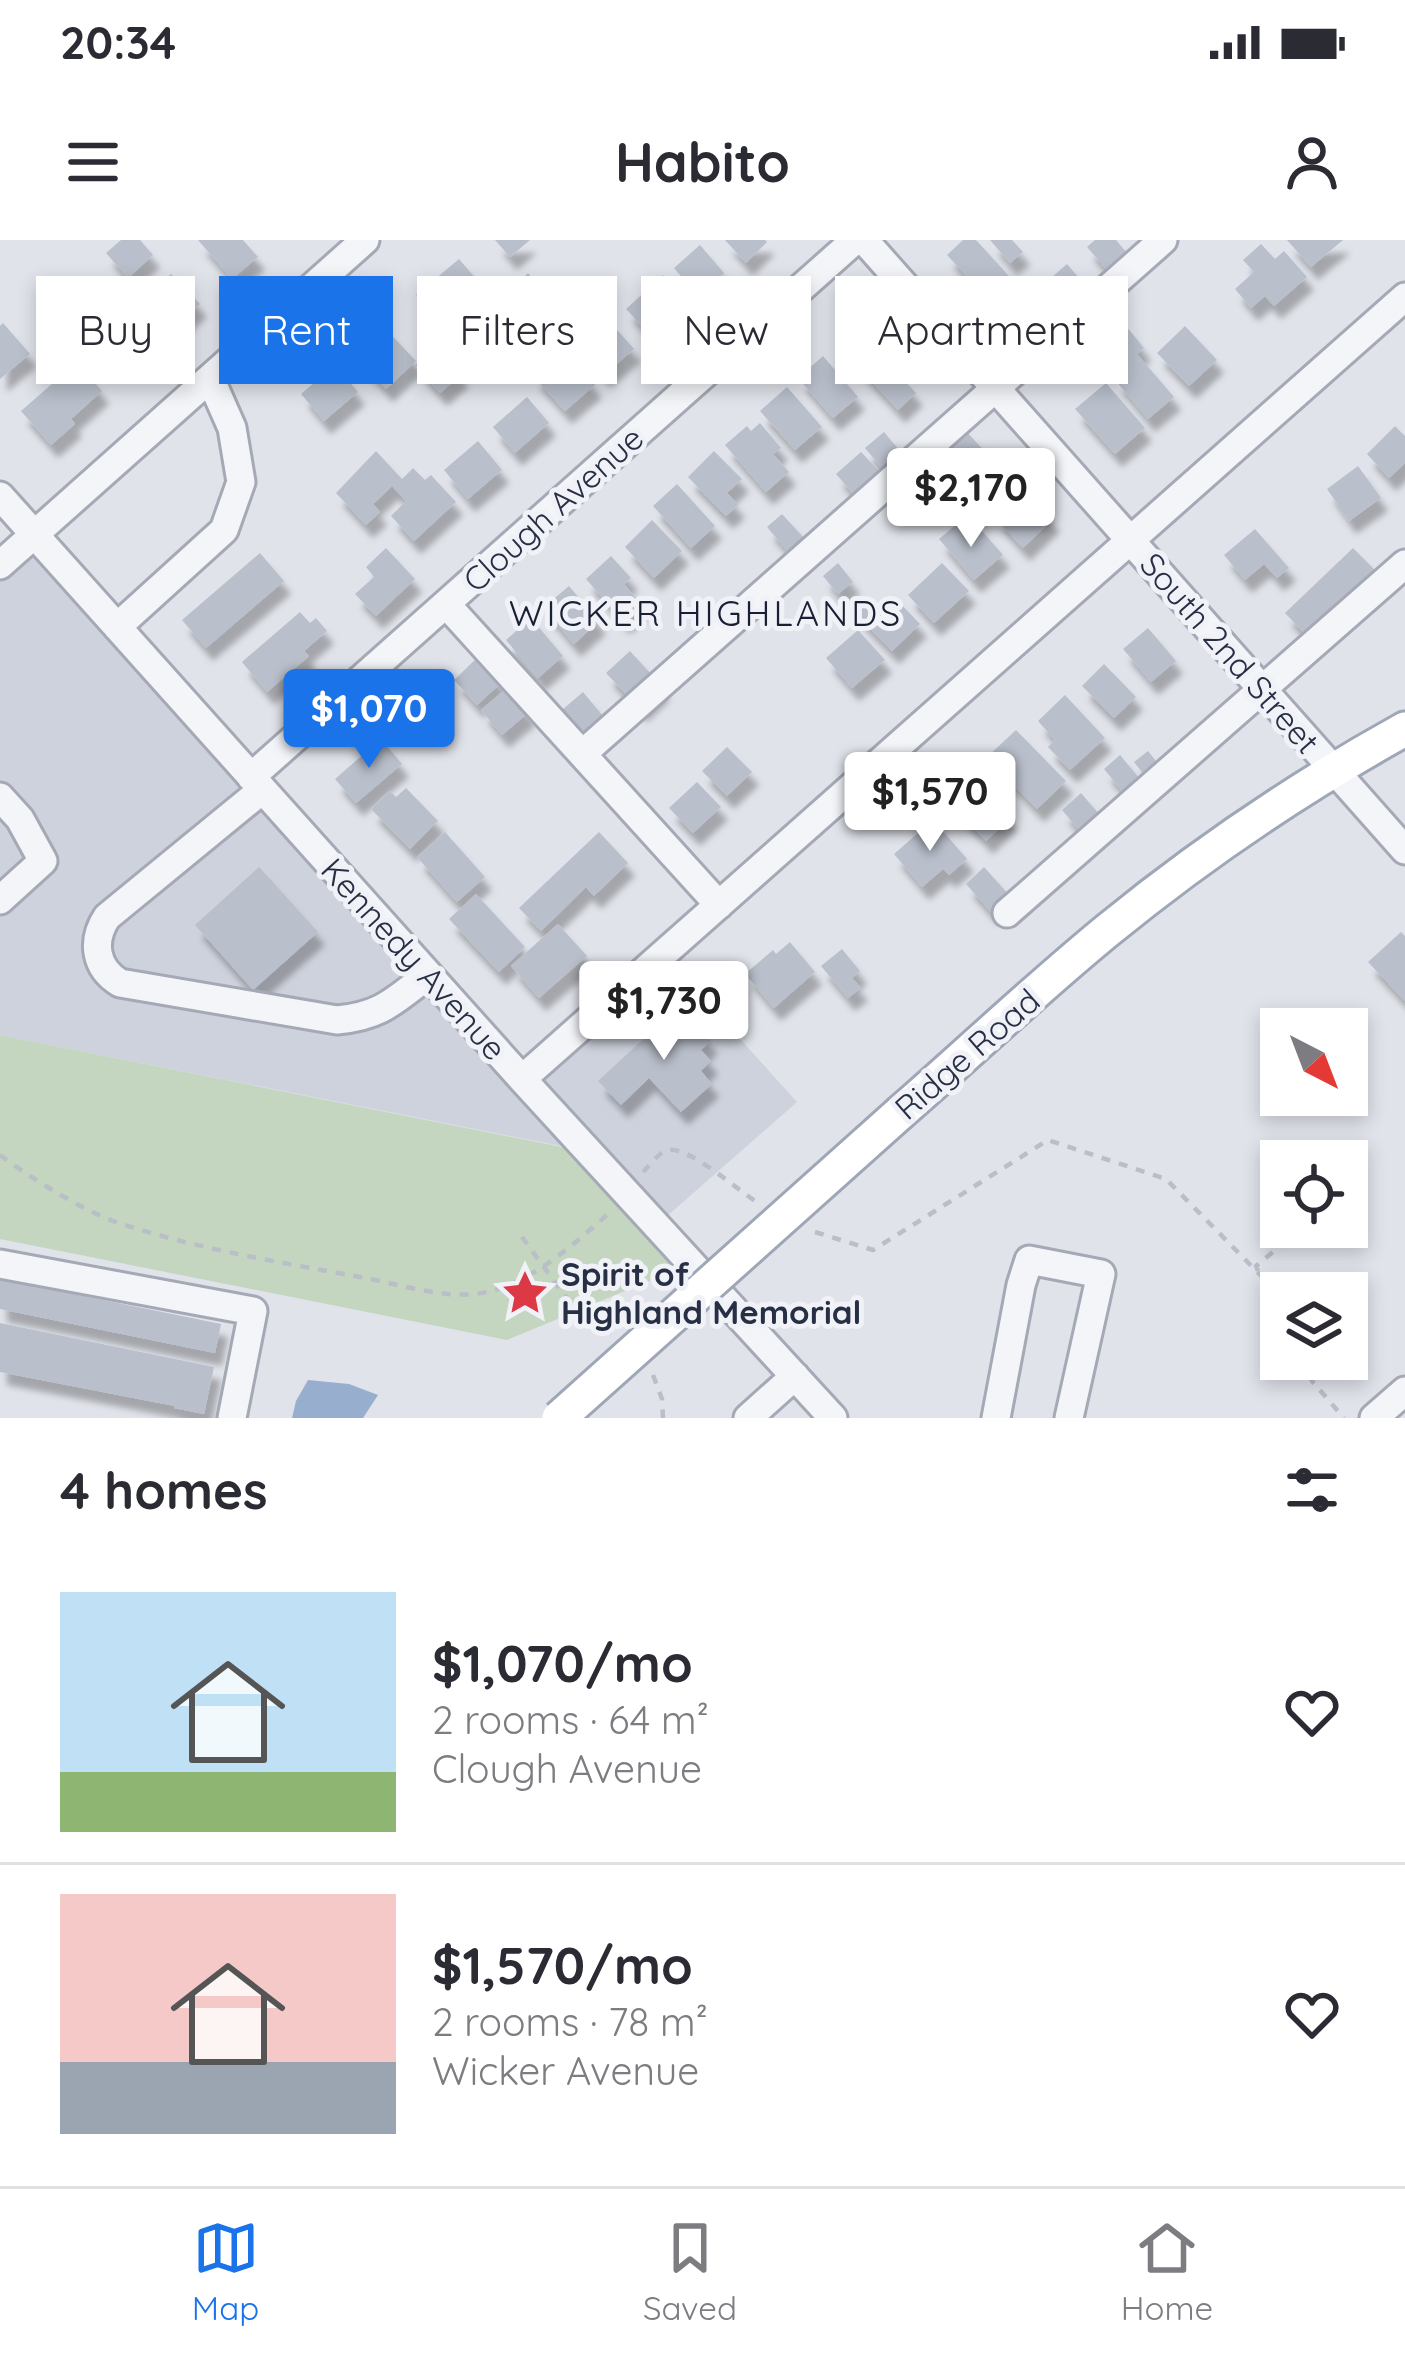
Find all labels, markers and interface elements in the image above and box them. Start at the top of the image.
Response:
text: 20:34 [60,14,176,70]
text: Habito [615,128,790,196]
icon: menu [60,129,126,195]
icon: person [1279,129,1345,195]
chip: Buy [36,276,195,384]
chip: Rent [219,276,393,384]
chip: Filters [417,276,617,384]
chip: New [641,276,811,384]
chip: Apartment [835,276,1128,384]
street label: Clough Avenue [454,417,651,600]
pin: $2,170 [873,448,1069,550]
text: $2,170 [914,462,1028,511]
street label: South 2nd Street [1132,544,1329,761]
district label: WICKER HIGHLANDS [509,590,903,635]
pin: $1,070 [271,669,467,771]
text: $1,070 [311,683,427,732]
pin: $1,570 [832,752,1028,854]
text: $1,570 [871,766,989,815]
street label: Kennedy Avenue [313,849,516,1068]
pin: $1,730 [566,961,762,1063]
text: $1,730 [606,975,722,1024]
street label: Ridge Road [886,980,1048,1128]
north arrow [1260,1008,1368,1116]
map controls [1260,1008,1368,1380]
button: locate [1260,1140,1368,1248]
place label: Spirit of Highland Memorial [561,1253,861,1332]
place icon: Spirit of Highland Memorial [500,1268,550,1318]
button: layers [1260,1272,1368,1380]
icon: filters [1279,1457,1345,1523]
text: 4 homes [60,1458,268,1522]
text: $1,070/mo [432,1631,693,1695]
icon: home [156,1640,300,1784]
icon: heart [1279,1679,1345,1745]
text: 2 rooms · 64 m² [432,1695,709,1744]
text: Clough Avenue [432,1744,702,1793]
text: $1,570/mo [432,1933,693,1997]
icon: home [156,1942,300,2086]
icon: heart [1279,1981,1345,2047]
text: 2 rooms · 78 m² [432,1997,708,2046]
text: Wicker Avenue [432,2046,699,2095]
tab: Map [192,2215,259,2328]
tab: Saved [643,2215,737,2328]
tab: Home [1121,2215,1213,2328]

